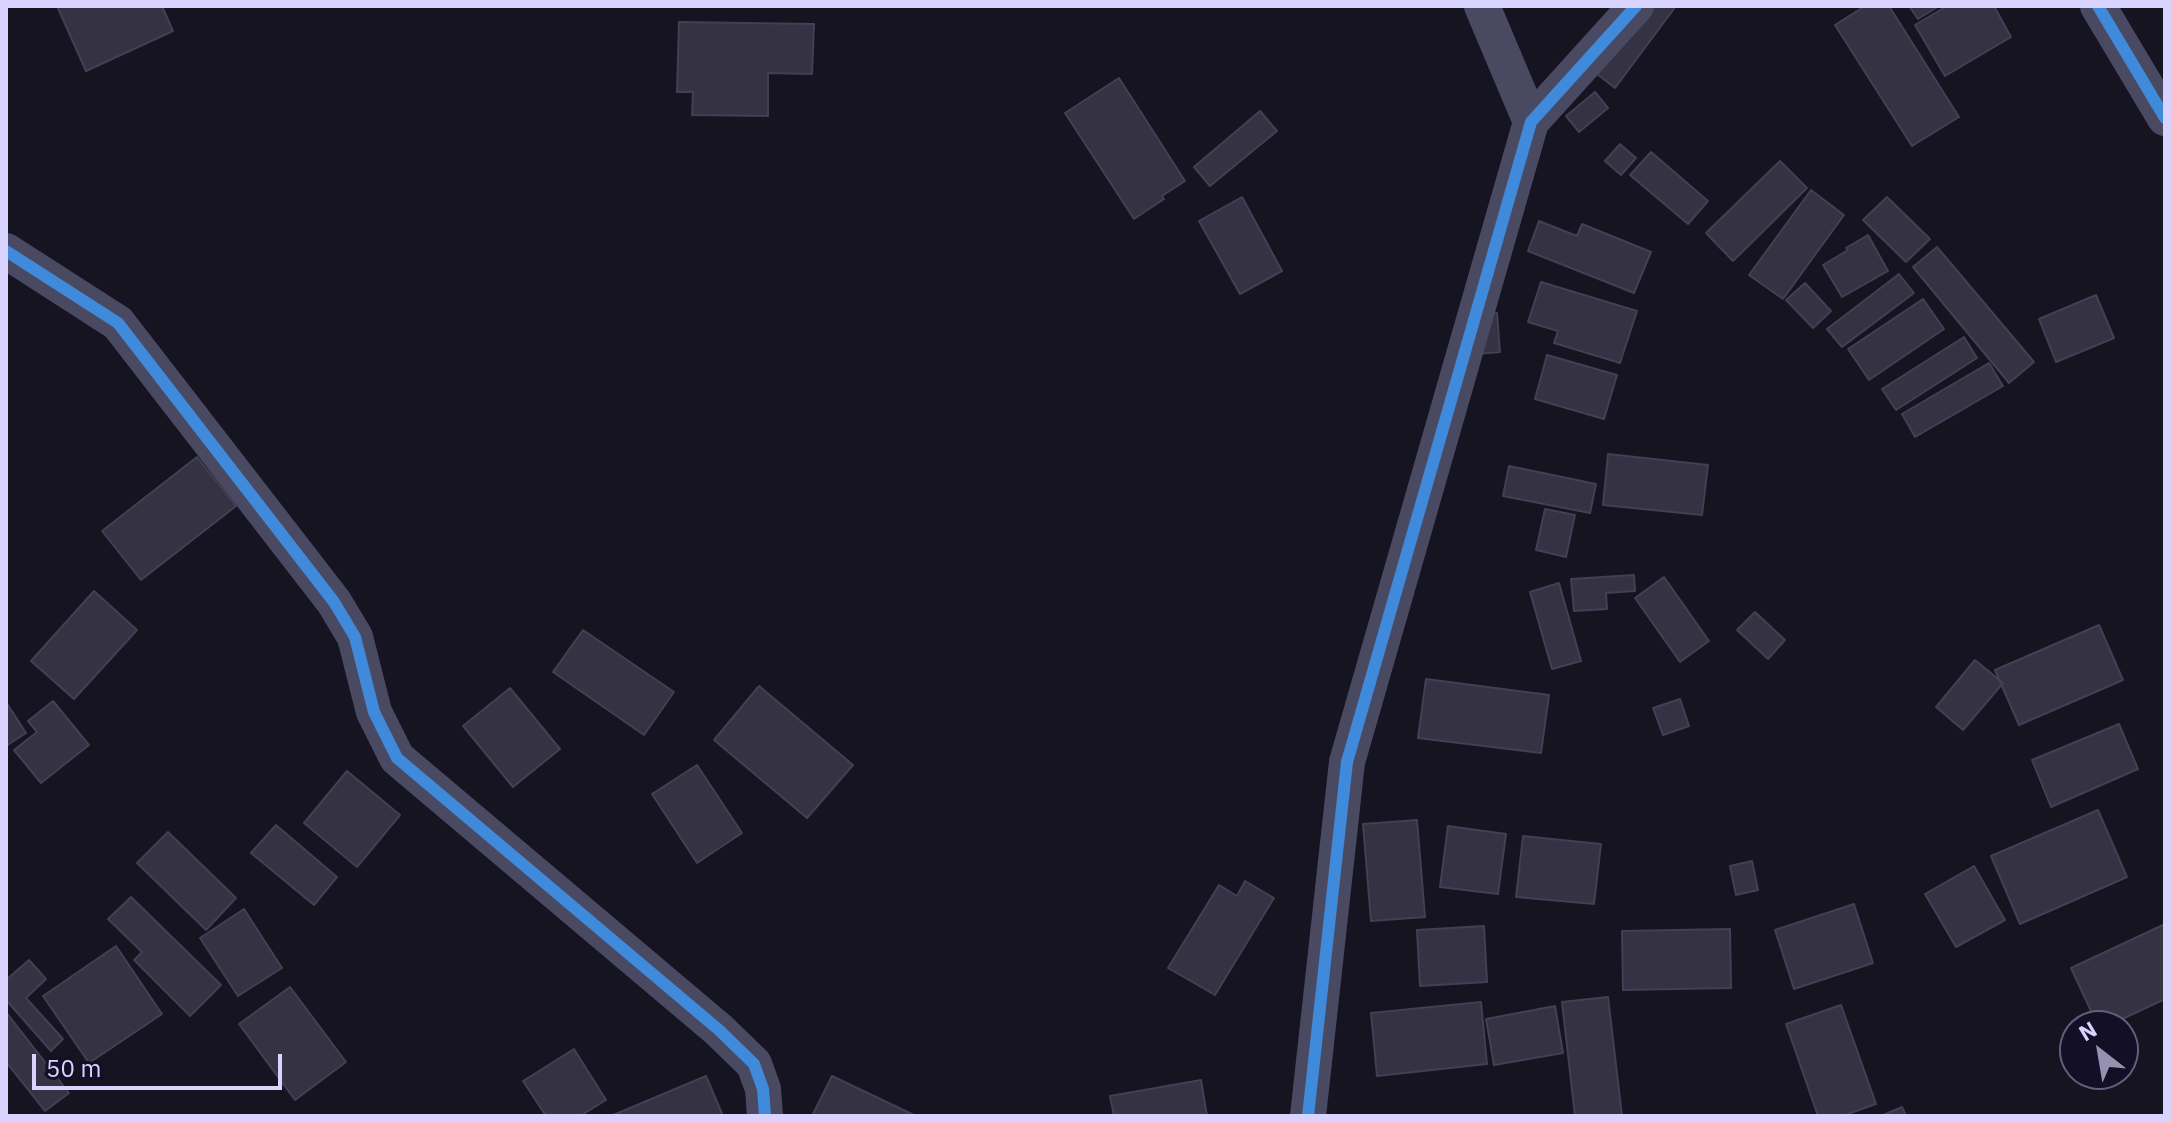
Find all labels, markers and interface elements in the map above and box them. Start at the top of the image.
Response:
north arrow [2059,1010,2139,1090]
text: N [2073,1014,2102,1047]
scale bar [36,1038,286,1088]
text: 50 m [46,1052,101,1084]

